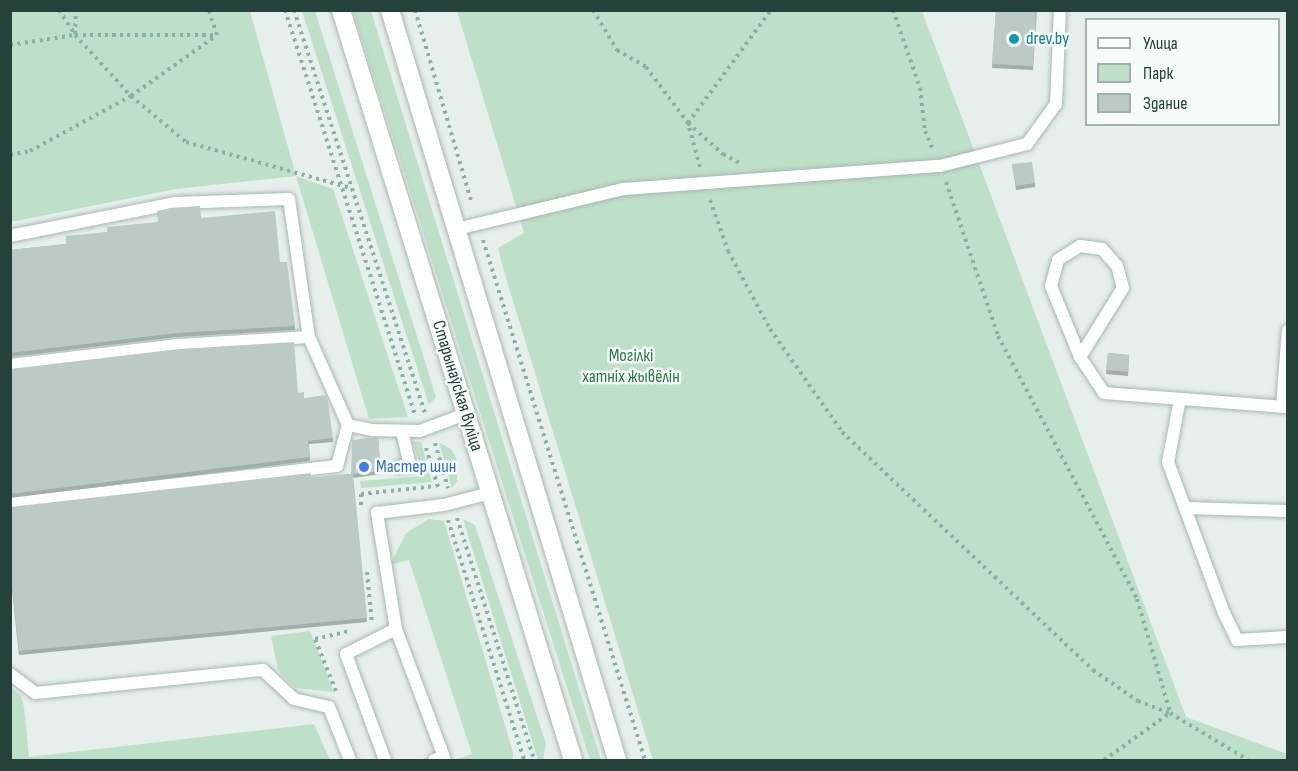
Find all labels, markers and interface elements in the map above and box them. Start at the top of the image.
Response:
legend [1085,18,1280,126]
place label: drev.by [1026,28,1069,50]
marker: drev.by [1007,32,1021,46]
text: Улица [1143,33,1178,54]
text: Парк [1143,63,1173,84]
text: Здание [1143,93,1188,114]
street label: Старынаўская вуліца [427,318,487,454]
park label: Могілкі хатніх жывёлін [582,346,680,388]
place label: Мастер шин [376,456,456,478]
marker: Мастер шин [357,460,371,474]

